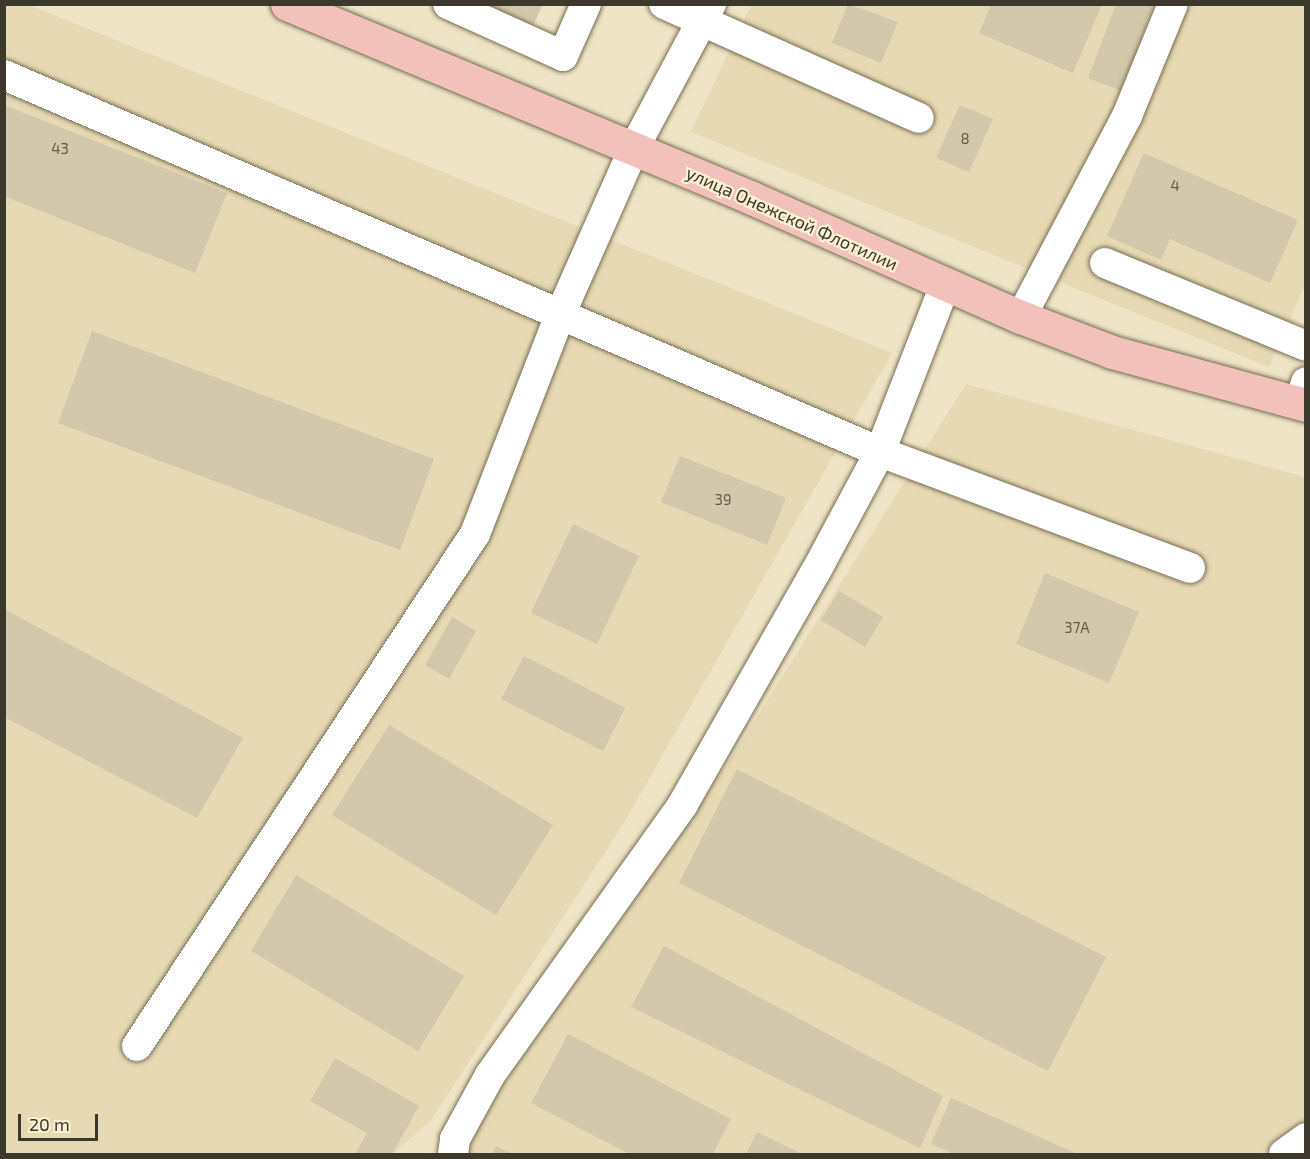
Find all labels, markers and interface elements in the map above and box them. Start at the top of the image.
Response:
house number: 8 [960,130,970,148]
house number: 43 [51,140,69,158]
street label: улица Онежской Флотилии [683,161,901,275]
house number: 4 [1170,177,1180,195]
house number: 39 [715,491,731,509]
house number: 37А [1064,619,1090,637]
scale bar [21,1102,100,1140]
text: 20 m [29,1113,70,1135]

